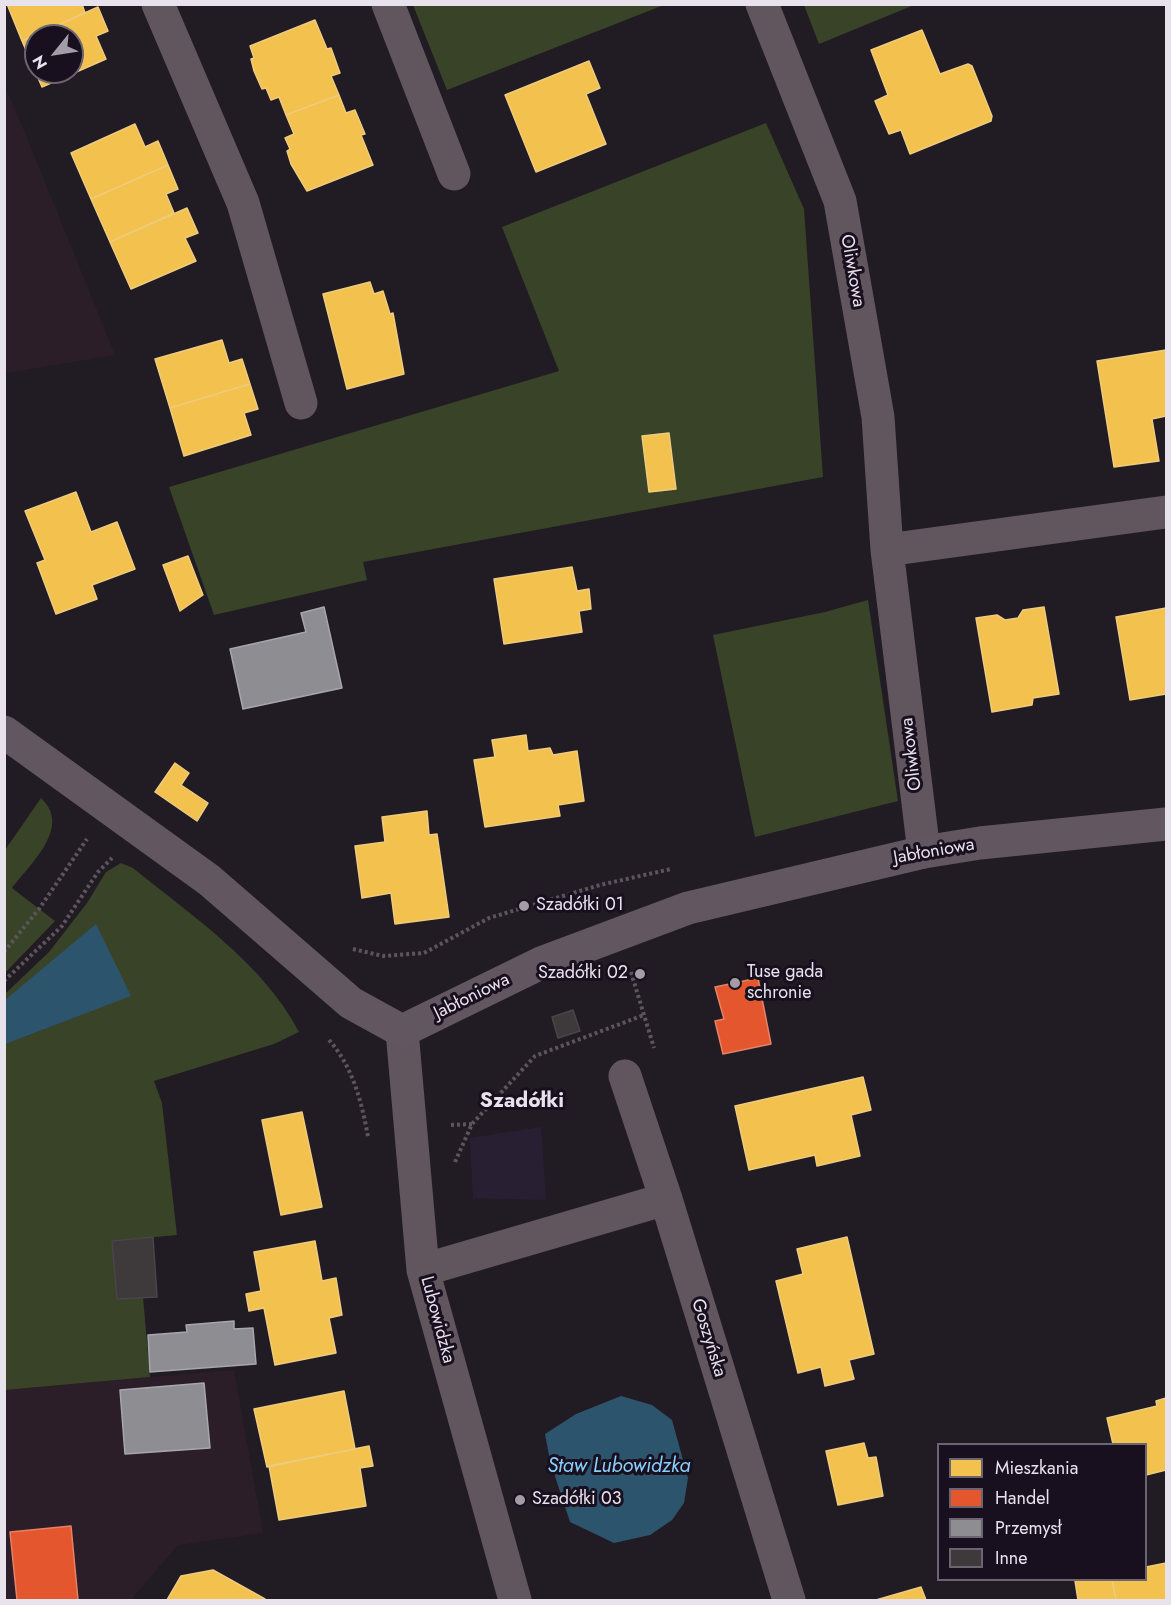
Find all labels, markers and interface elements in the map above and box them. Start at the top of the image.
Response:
north arrow [24,24,84,84]
text: N [27,51,53,74]
street label: Oliwkowa [835,233,869,309]
street label: Oliwkowa [897,716,927,792]
street label: Jabłoniowa [892,834,976,870]
place label: Szadółki 01 [536,895,624,917]
marker: Szadółki 01 [517,899,531,913]
place label: Tuse gada schronie [747,962,823,1004]
place label: Szadółki 02 [538,963,628,985]
marker: Szadółki 02 [633,967,647,981]
street label: Jabłoniowa [431,969,513,1025]
marker: Tuse gada schronie [728,976,742,990]
district label: Szadółki [480,1089,564,1115]
street label: Lubowidzka [415,1274,459,1366]
street label: Goszyńska [686,1296,730,1380]
legend [937,1443,1147,1581]
water label: Staw Lubowidzka [547,1455,691,1479]
text: Mieszkania [995,1455,1078,1481]
text: Handel [995,1485,1050,1511]
place label: Szadółki 03 [532,1489,622,1511]
marker: Szadółki 03 [513,1493,527,1507]
text: Przemysł [995,1515,1062,1541]
text: Inne [995,1545,1028,1571]

